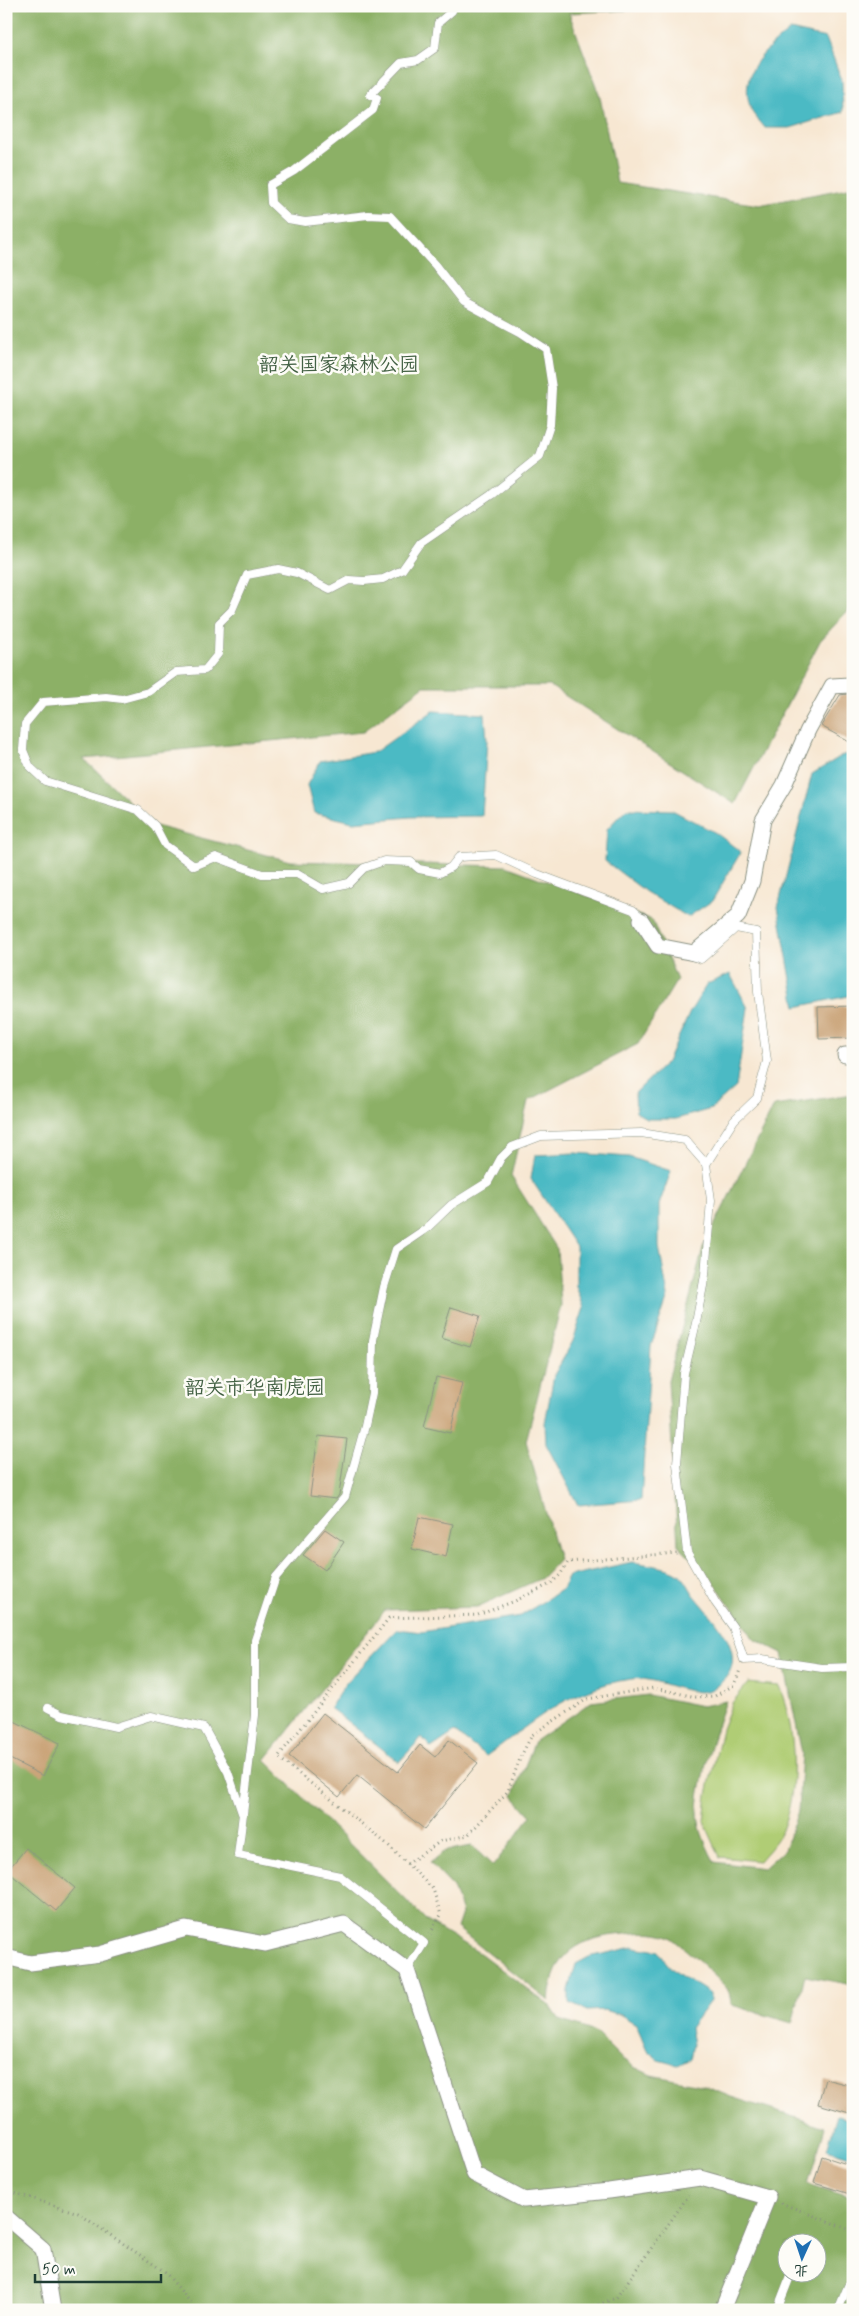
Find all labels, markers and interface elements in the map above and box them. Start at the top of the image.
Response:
park label: 韶关国家森林公园 [259,352,419,379]
park label: 韶关市华南虎园 [185,1375,325,1402]
north arrow [776,2234,826,2284]
scale bar [35,2251,161,2283]
text: 50 m [42,2260,76,2280]
text: 北 [794,2261,809,2279]

